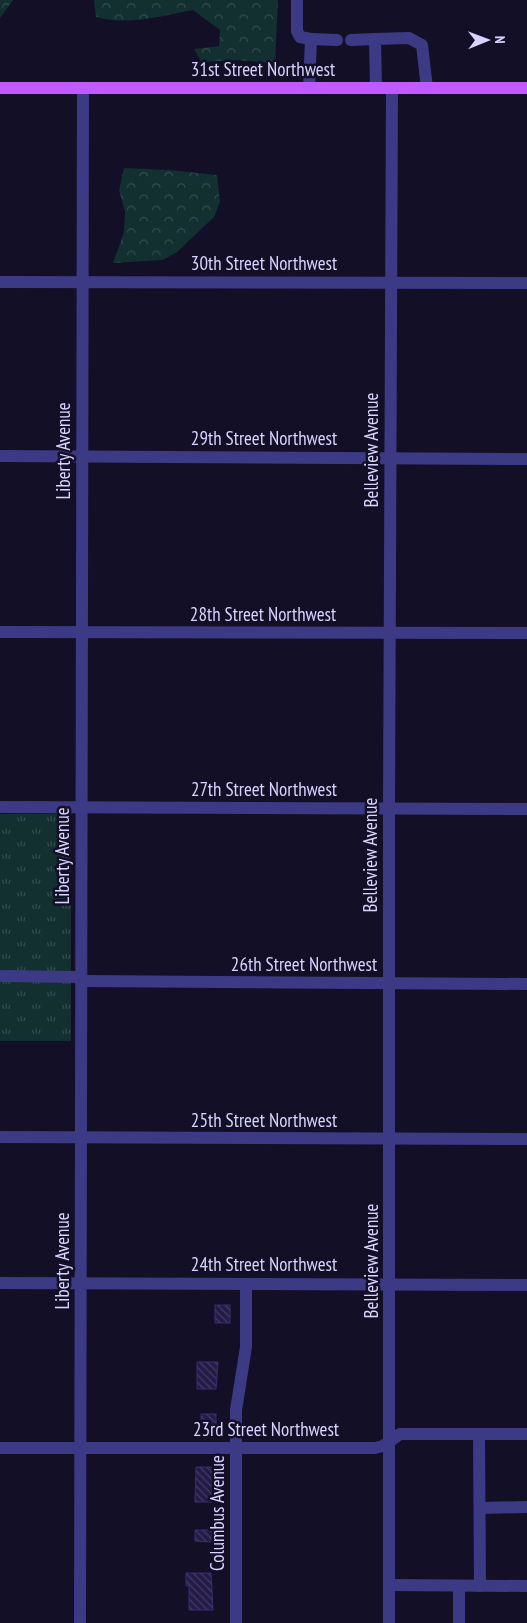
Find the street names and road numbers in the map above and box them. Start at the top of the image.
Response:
street label: 31st Street Northwest [191,57,336,81]
street label: 30th Street Northwest [191,251,338,275]
street label: Belleview Avenue [359,392,383,507]
street label: Liberty Avenue [51,402,75,500]
street label: 29th Street Northwest [191,426,338,450]
street label: 28th Street Northwest [190,602,337,626]
street label: 27th Street Northwest [191,777,338,801]
street label: Belleview Avenue [358,797,382,912]
street label: Liberty Avenue [50,807,74,905]
street label: 26th Street Northwest [231,952,378,976]
street label: 25th Street Northwest [191,1108,338,1132]
street label: Belleview Avenue [359,1203,383,1318]
street label: Liberty Avenue [50,1212,74,1310]
street label: 24th Street Northwest [191,1252,338,1276]
street label: 23rd Street Northwest [193,1417,340,1441]
street label: Columbus Avenue [205,1455,229,1571]

